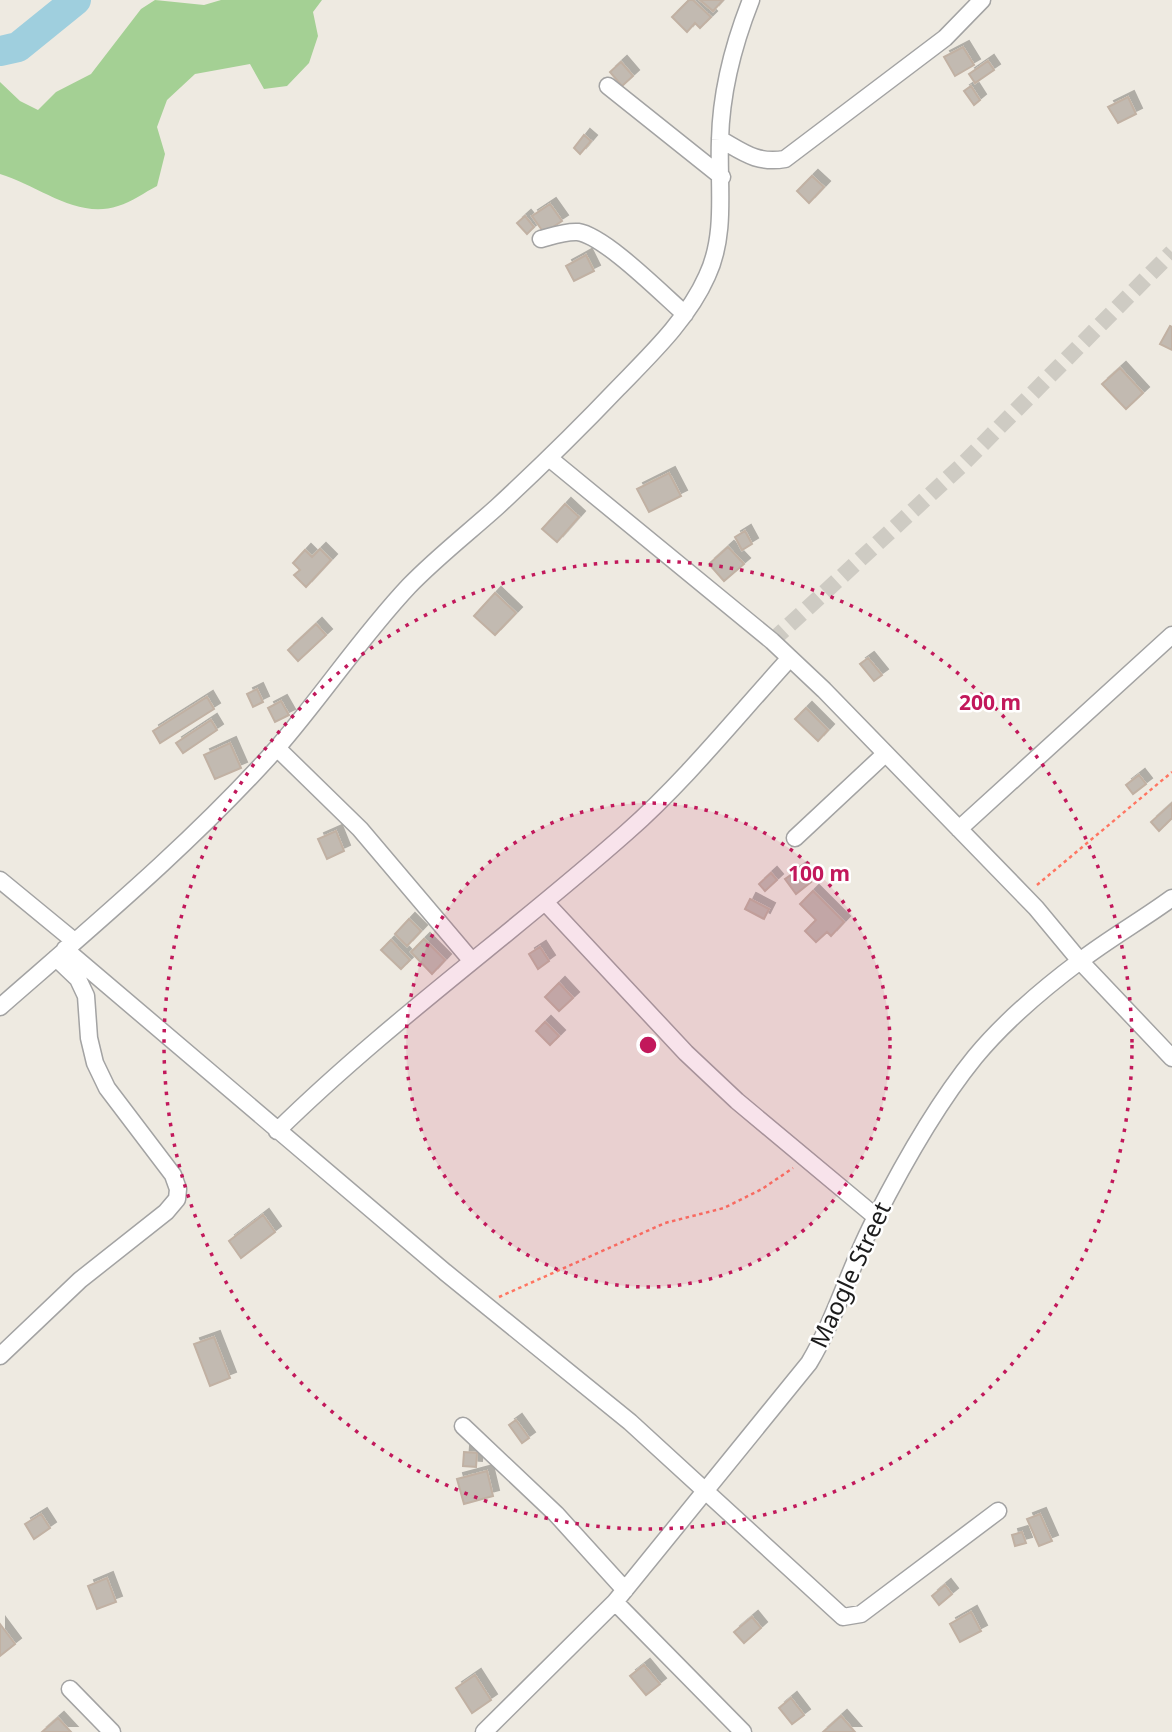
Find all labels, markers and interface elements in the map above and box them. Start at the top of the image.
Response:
text: 200 m [959,688,1021,716]
text: 100 m [788,859,850,887]
centre of rings [636,1033,660,1057]
street label: Maogle Street [801,1196,898,1353]

